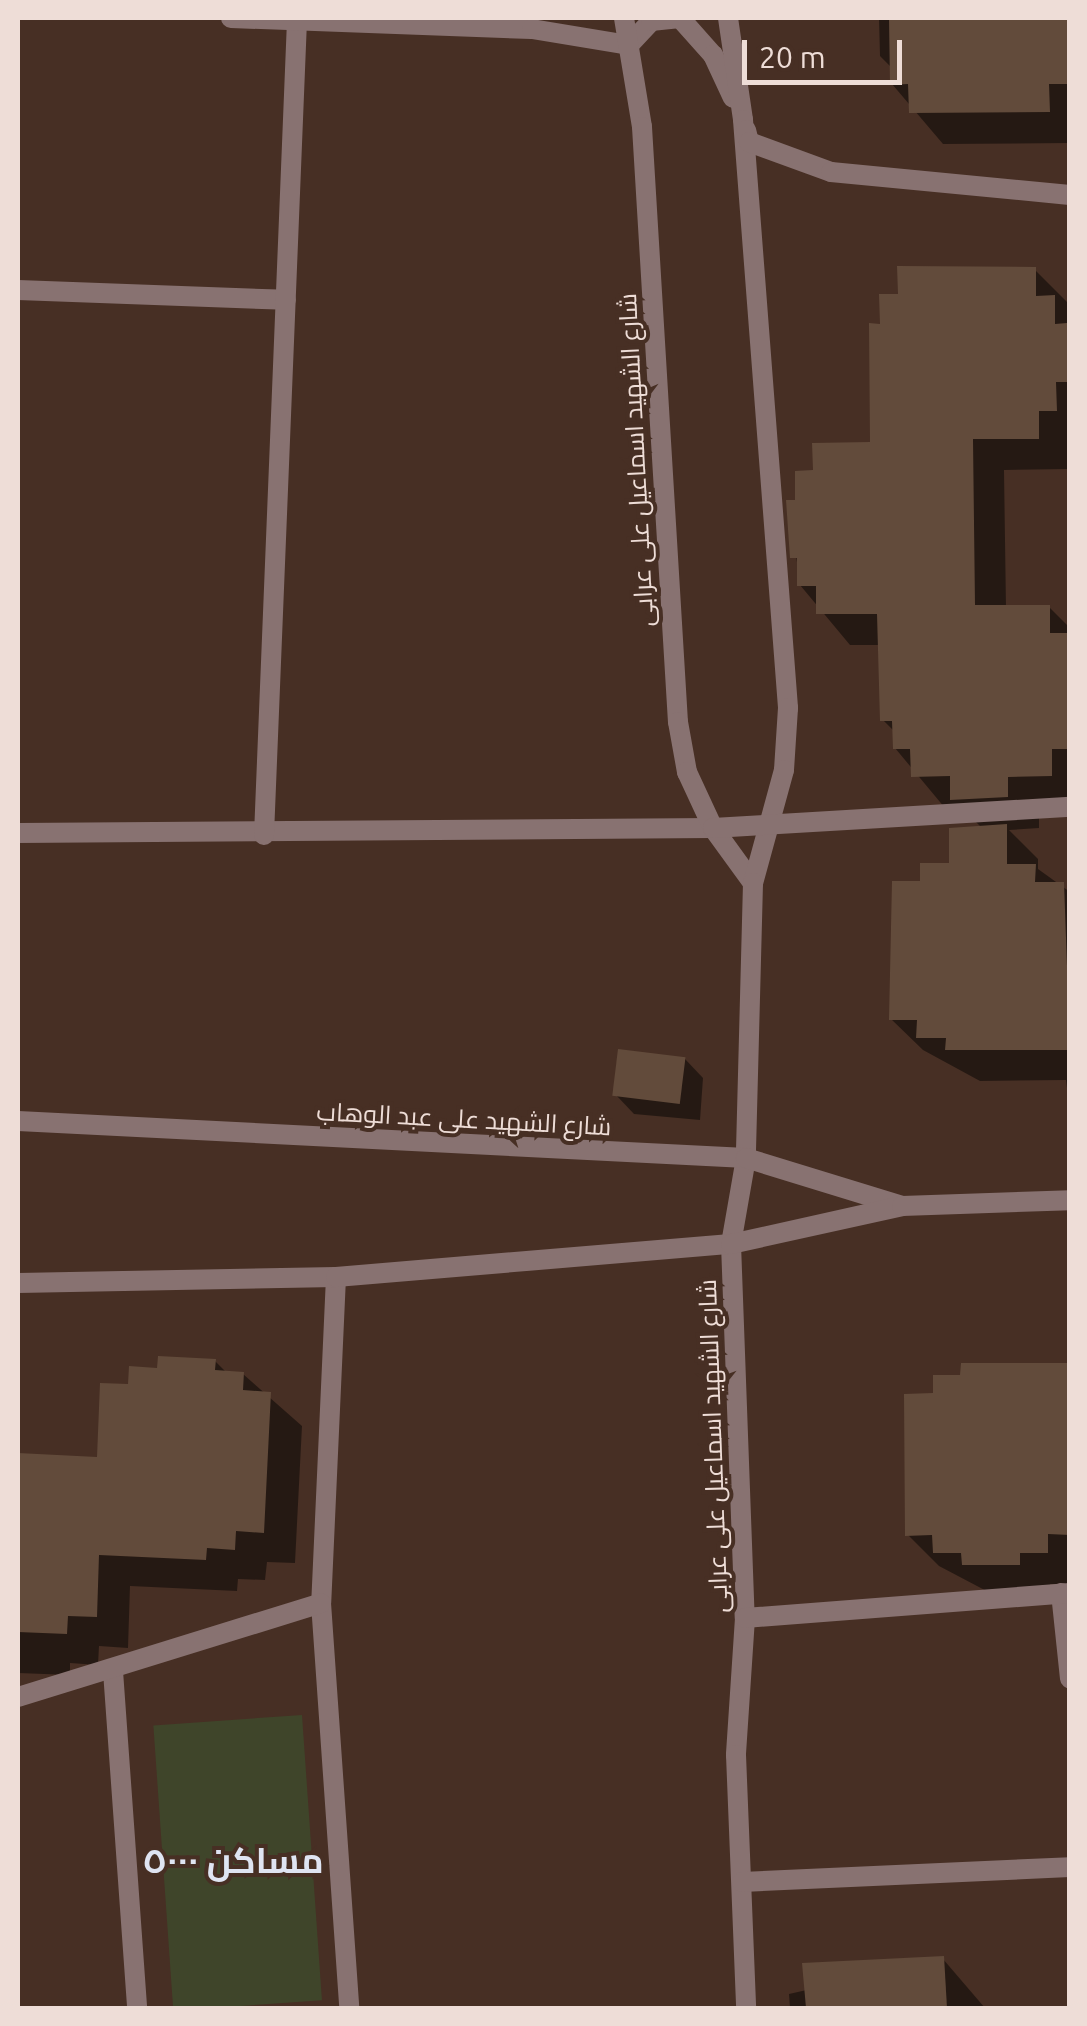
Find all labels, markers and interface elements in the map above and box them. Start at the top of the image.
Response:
scale bar [747,20,907,82]
text: 20 m [759,40,826,74]
street label: شارع الشهيد اسماعيل على عرابى [612,293,660,627]
street label: شارع الشهيد على عبد الوهاب [316,1096,612,1142]
street label: شارع الشهيد اسماعيل على عرابى [692,1279,734,1613]
district label: مساكن ٥٠٠٠ [142,1839,324,1881]

